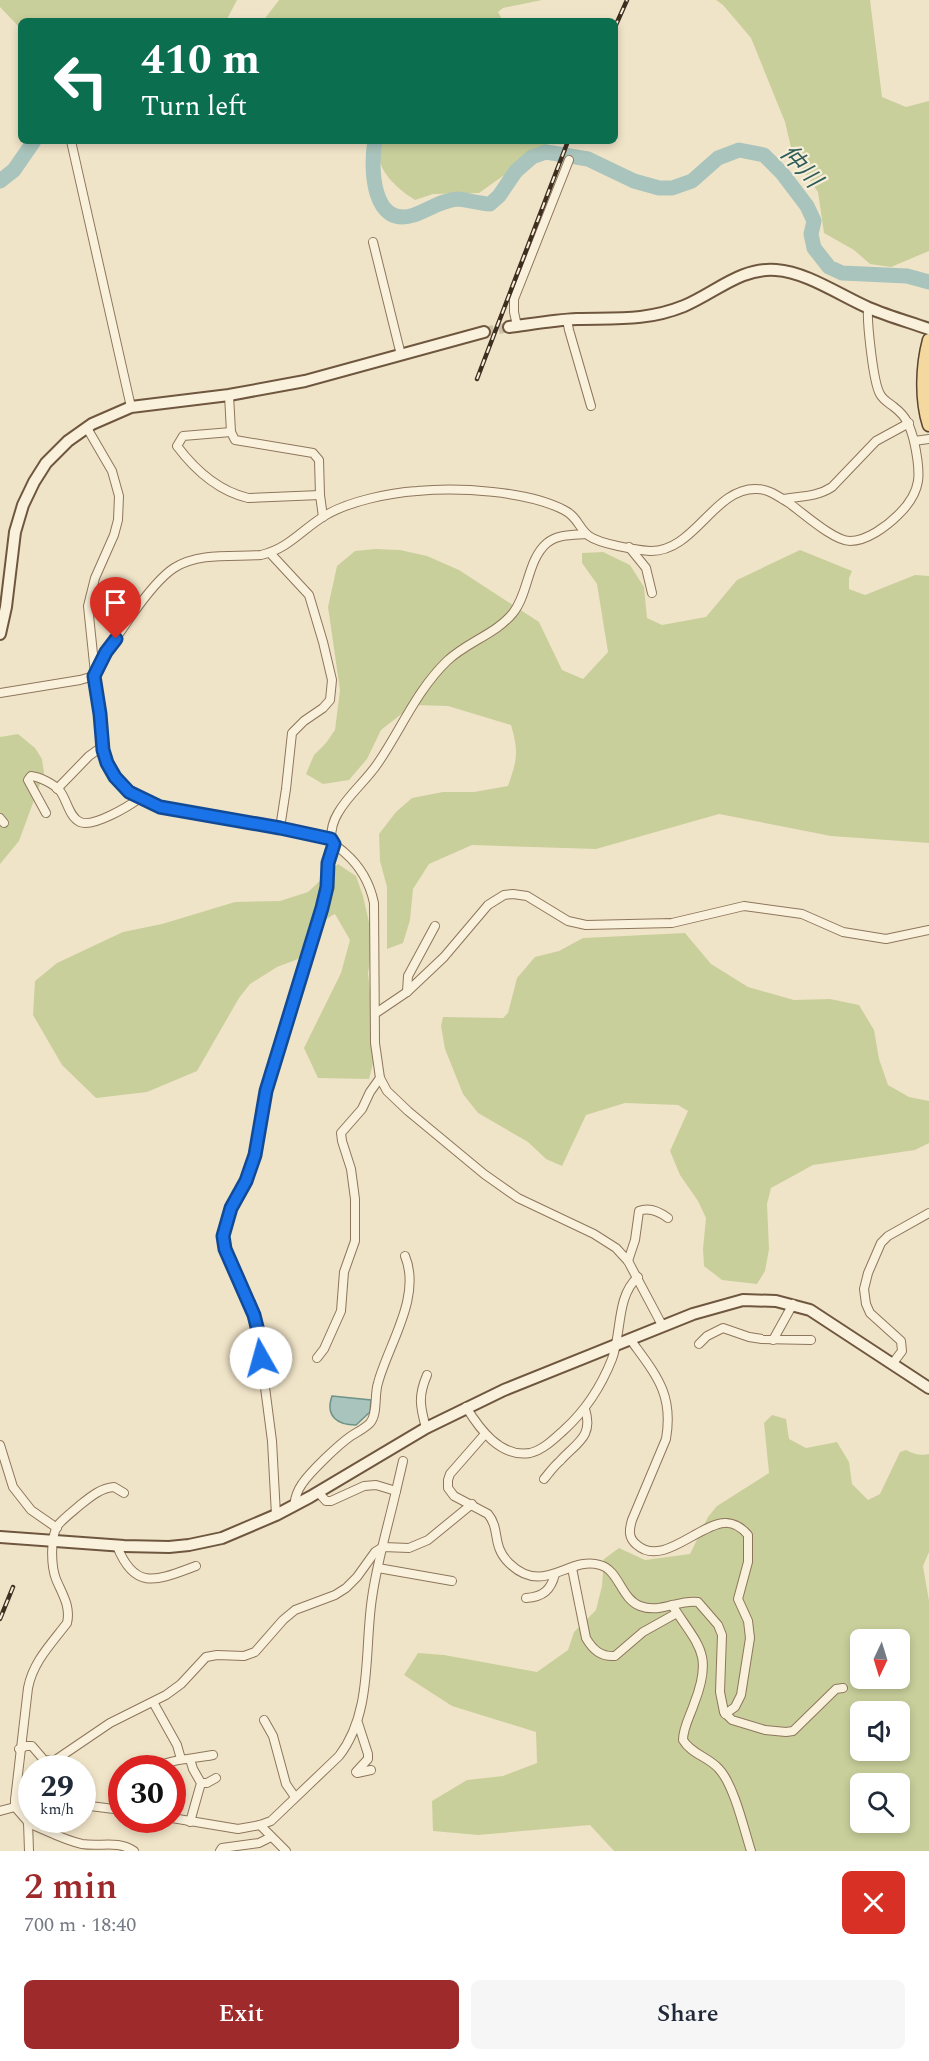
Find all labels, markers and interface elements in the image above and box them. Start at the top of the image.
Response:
text: 410 m [141,29,260,92]
icon: left [42,42,120,120]
text: Turn left [141,86,247,128]
water label: 仲川 [771,137,832,199]
pin [90,577,141,639]
icon: arrive [99,586,132,619]
position arrow [229,1326,293,1390]
north arrow [850,1629,910,1689]
map controls [850,1629,910,1833]
button: sound [850,1701,910,1761]
speed limit sign: 30 [108,1755,186,1833]
text: 29 [40,1764,74,1810]
button: search [850,1773,910,1833]
text: km/h [40,1798,74,1821]
text: 2 min [24,1860,117,1915]
button: close [842,1871,905,1934]
text: 700 m · 18:40 [24,1910,136,1940]
button: Exit [24,1980,459,2049]
button: Share [471,1980,905,2049]

